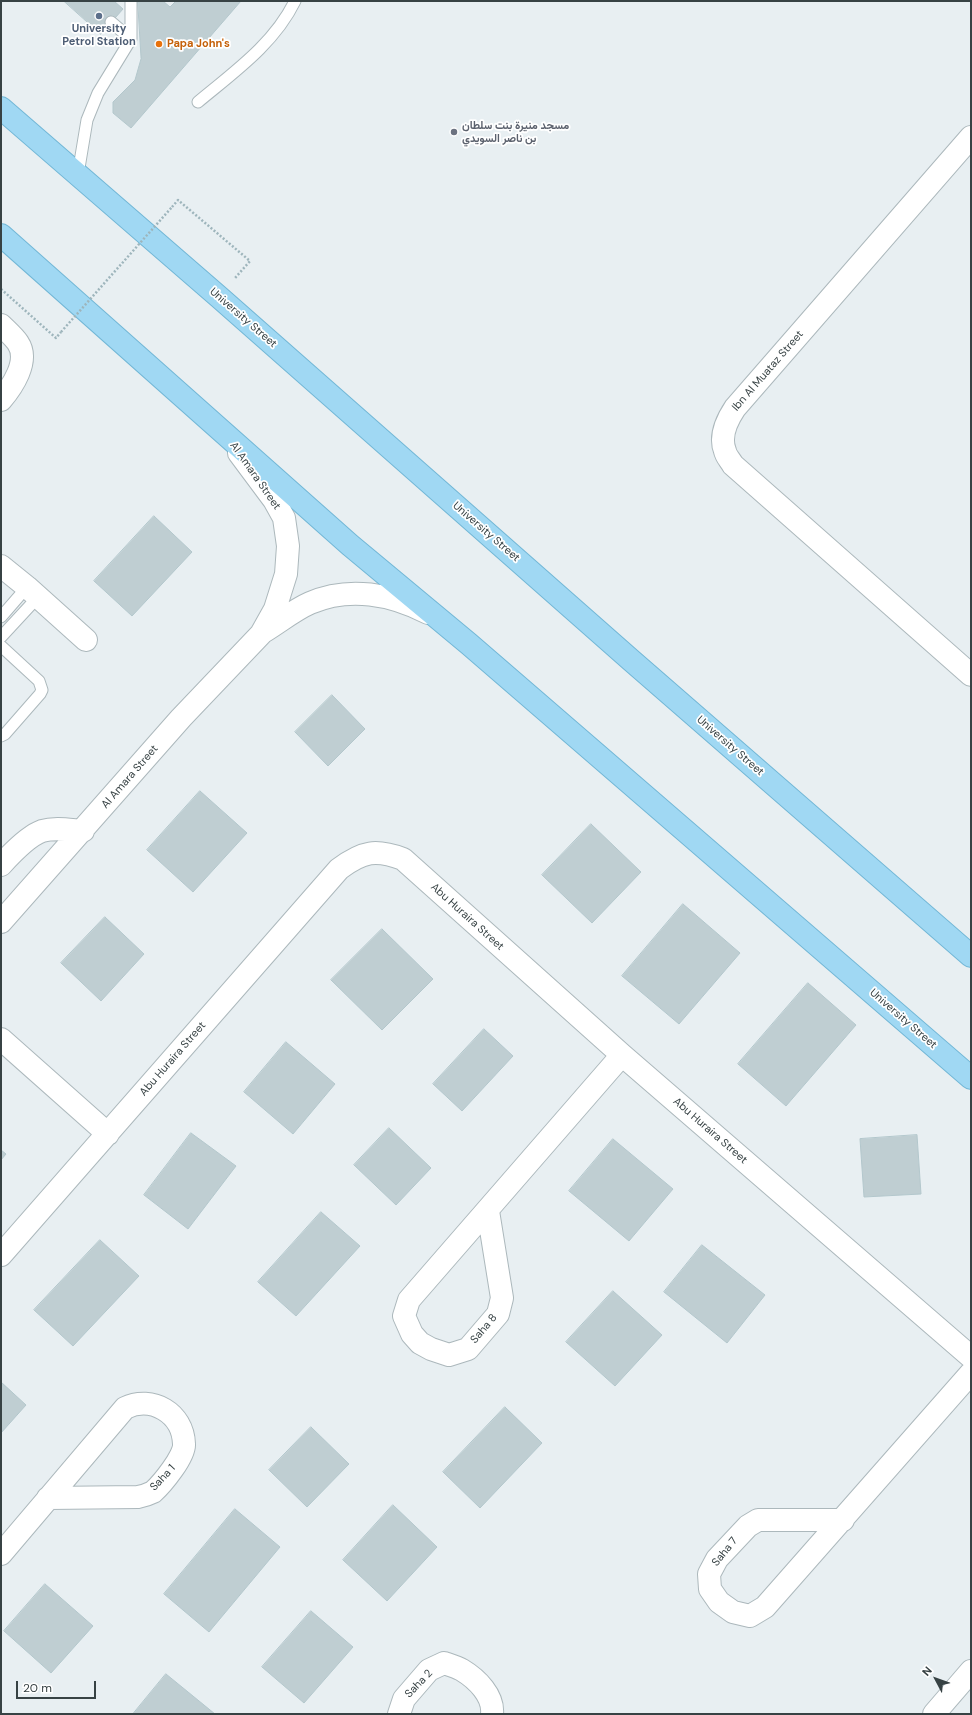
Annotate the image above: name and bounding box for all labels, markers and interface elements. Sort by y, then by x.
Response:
marker: University Petrol Station [94,11,104,21]
place label: University Petrol Station [62,22,136,48]
place label: Papa John's [167,37,230,51]
marker: Papa John's [154,39,164,49]
place label: مسجد منيرة بنت سلطان بن ناصر السويدي [462,119,569,145]
marker: مسجد منيرة بنت سلطان بن ناصر السويدي [449,127,459,137]
street label: University Street [207,285,279,351]
street label: Ibn Al Muataz Street [729,328,807,414]
street label: Al Amara Street [227,439,283,513]
street label: University Street [450,499,522,565]
street label: University Street [694,713,766,779]
street label: Al Amara Street [99,743,161,811]
street label: Abu Huraira Street [428,881,506,953]
street label: University Street [867,986,939,1052]
street label: Abu Huraira Street [137,1019,209,1099]
street label: Abu Huraira Street [670,1095,750,1167]
street label: Saha 8 [468,1312,500,1346]
street label: Saha 1 [148,1462,178,1494]
street label: Saha 7 [709,1535,741,1569]
north arrow [916,1659,956,1699]
text: N [919,1664,935,1679]
street label: Saha 2 [402,1667,436,1701]
scale bar [18,1673,98,1699]
text: 20 m [23,1680,52,1696]

